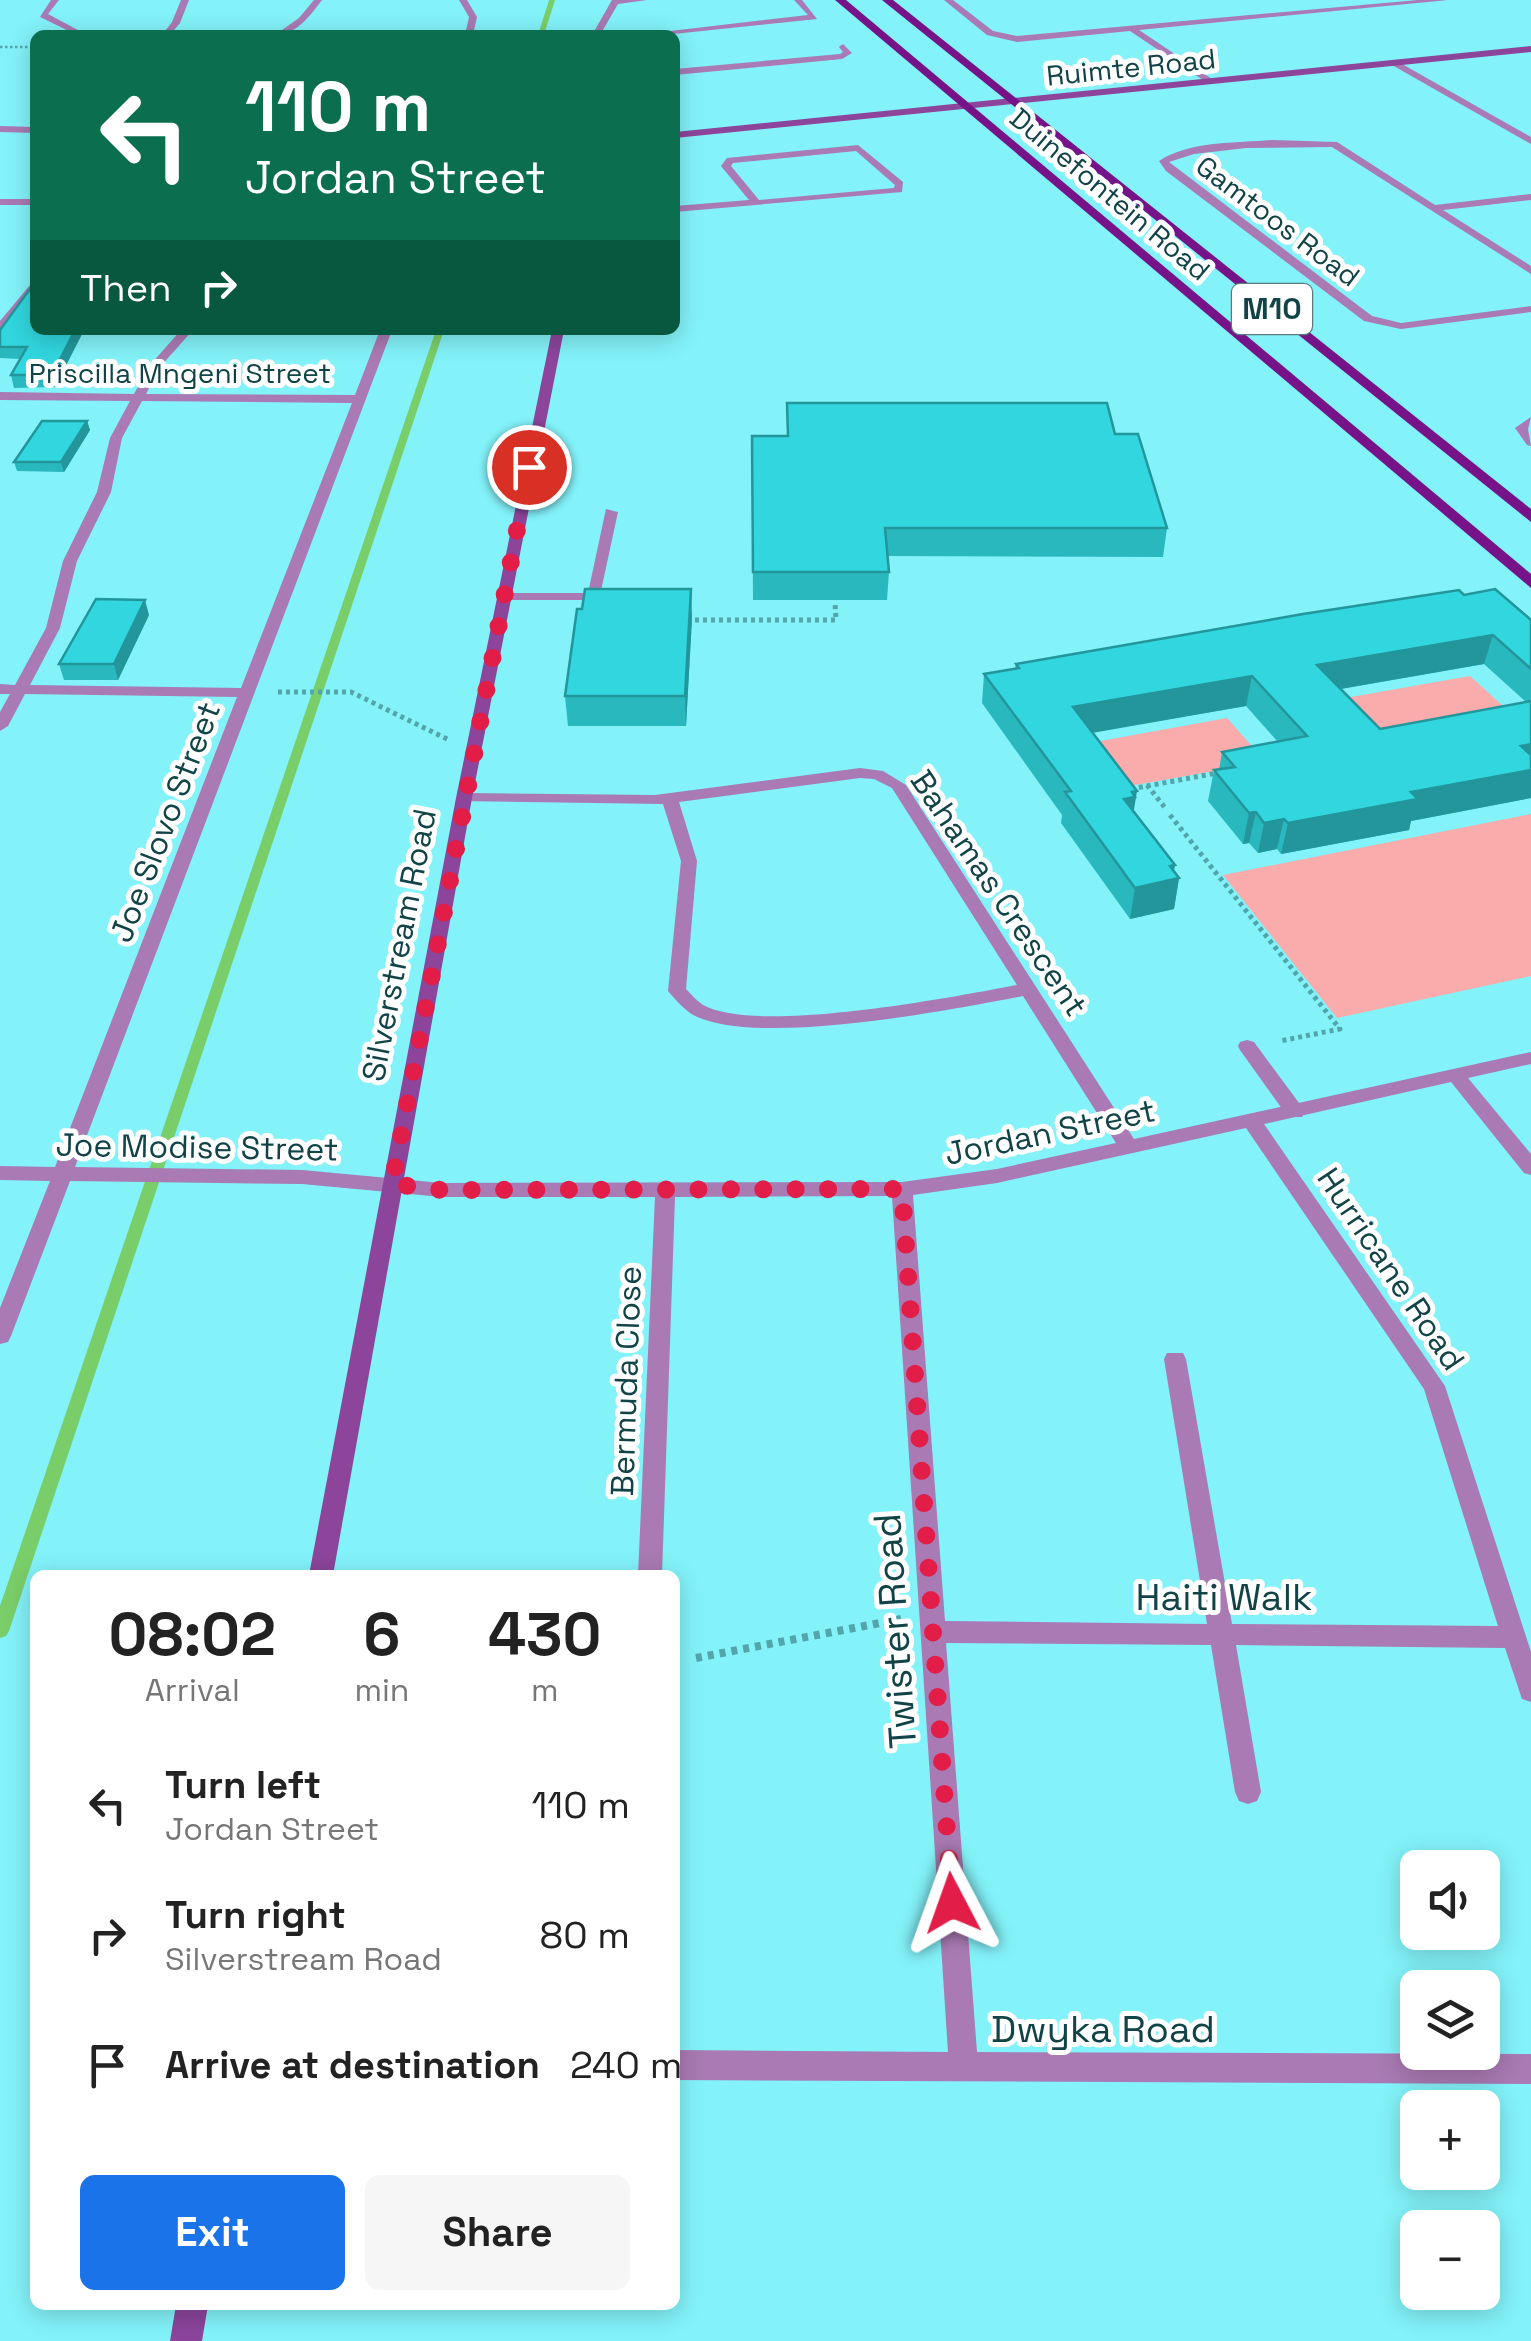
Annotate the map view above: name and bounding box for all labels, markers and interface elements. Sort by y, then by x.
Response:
street label: Ruimte Road [1044,40,1218,94]
text: 110 m [245,62,431,151]
icon: left [80,70,210,200]
street label: Duinefontein Road [1003,100,1217,288]
street label: Gamtoos Road [1189,148,1367,294]
text: Jordan Street [245,149,546,206]
icon: right [191,260,246,315]
text: Then [80,264,171,312]
road number: M10 [1232,284,1312,334]
street label: Priscilla Mngeni Street [29,355,331,391]
pin [487,425,572,510]
icon: arrive [502,440,557,495]
street label: Joe Slovo Street [101,696,229,948]
street label: Bahamas Crescent [902,762,1096,1024]
street label: Silverstream Road [353,805,445,1085]
street label: Jordan Street [941,1090,1159,1174]
street label: Joe Modise Street [55,1125,339,1169]
street label: Hurricane Road [1309,1160,1473,1378]
street label: Bermuda Close [602,1265,650,1497]
street label: Twister Road [863,1512,927,1750]
street label: Haiti Walk [1136,1573,1312,1621]
text: 08:02 [109,1596,276,1673]
text: 6 [363,1596,400,1673]
text: 430 [488,1596,601,1673]
text: Arrival [145,1670,240,1710]
text: min [354,1670,409,1710]
text: m [531,1670,558,1710]
text: Turn left [165,1761,321,1809]
icon: left [80,1778,135,1833]
text: 110 m [531,1781,630,1829]
text: Jordan Street [165,1809,379,1849]
map controls [1400,1850,1500,2310]
button: sound [1400,1850,1500,1950]
position arrow [900,1851,1004,1955]
text: Turn right [165,1891,346,1939]
icon: right [80,1908,135,1963]
text: 80 m [540,1911,630,1959]
text: Silverstream Road [165,1939,442,1979]
button: layers [1400,1970,1500,2070]
street label: Dwyka Road [991,2005,1215,2053]
icon: arrive [80,2038,135,2093]
text: Arrive at destination [165,2041,540,2089]
text: 240 m [570,2041,682,2089]
button: + [1400,2090,1500,2190]
button: Exit [80,2175,345,2290]
button: Share [365,2175,630,2290]
button: − [1400,2210,1500,2310]

